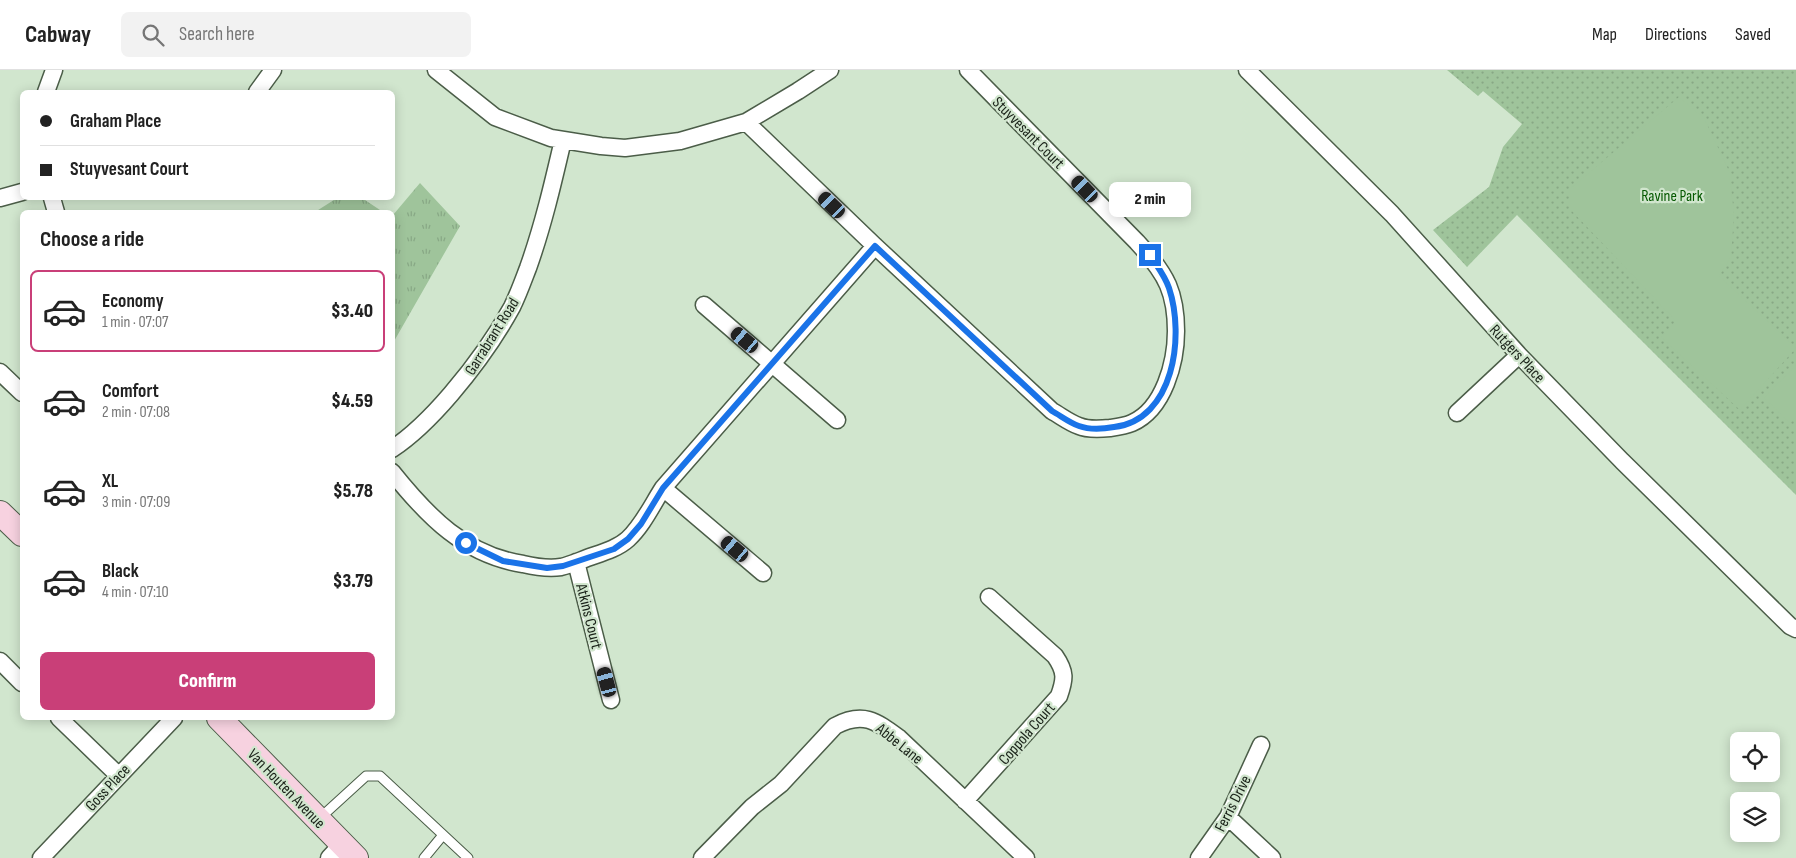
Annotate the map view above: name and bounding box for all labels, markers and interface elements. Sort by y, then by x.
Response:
search box [121,12,471,57]
text: Cabway [25,20,91,49]
icon: search [139,21,167,49]
text: Search here [179,23,255,46]
text: Map [1592,24,1617,45]
text: Directions [1645,24,1707,45]
text: Saved [1735,24,1771,45]
street label: Stuyvesant Court [988,93,1068,173]
text: Graham Place [70,110,161,133]
text: Stuyvesant Court [70,158,188,181]
car [1069,173,1100,205]
callout: 2 min [1109,182,1191,218]
park label: Ravine Park [1641,187,1703,206]
car [815,189,848,221]
text: 2 min [1134,190,1166,209]
text: Choose a ride [40,226,144,253]
route end [1139,244,1161,266]
icon: car [42,289,87,334]
text: Economy [102,290,164,313]
street label: Garrabrant Road [461,295,523,379]
text: $3.40 [331,300,373,323]
text: 1 min · 07:07 [102,313,168,332]
street label: Rutgers Place [1485,321,1549,387]
car [728,325,761,355]
icon: car [42,379,87,424]
text: Comfort [102,380,159,403]
text: $4.59 [331,390,373,413]
text: 2 min · 07:08 [102,403,170,422]
icon: car [42,469,87,514]
text: XL [102,470,118,493]
text: $5.78 [333,480,373,503]
text: 3 min · 07:09 [102,493,170,512]
route start [455,532,477,554]
car [718,534,751,564]
icon: car [42,559,87,604]
text: Black [102,560,139,583]
text: $3.79 [333,570,373,593]
street label: Atkins Court [571,581,606,651]
text: 4 min · 07:10 [102,583,169,602]
button: Confirm [40,652,375,710]
car [595,666,618,698]
street label: Coppola Court [995,699,1059,769]
street label: Abbe Lane [871,719,926,769]
map controls [1730,732,1780,842]
button: locate [1730,732,1780,782]
street label: Van Houten Avenue [243,745,329,833]
street label: Goss Place [82,761,135,815]
street label: Ferris Drive [1211,772,1256,835]
button: layers [1730,792,1780,842]

